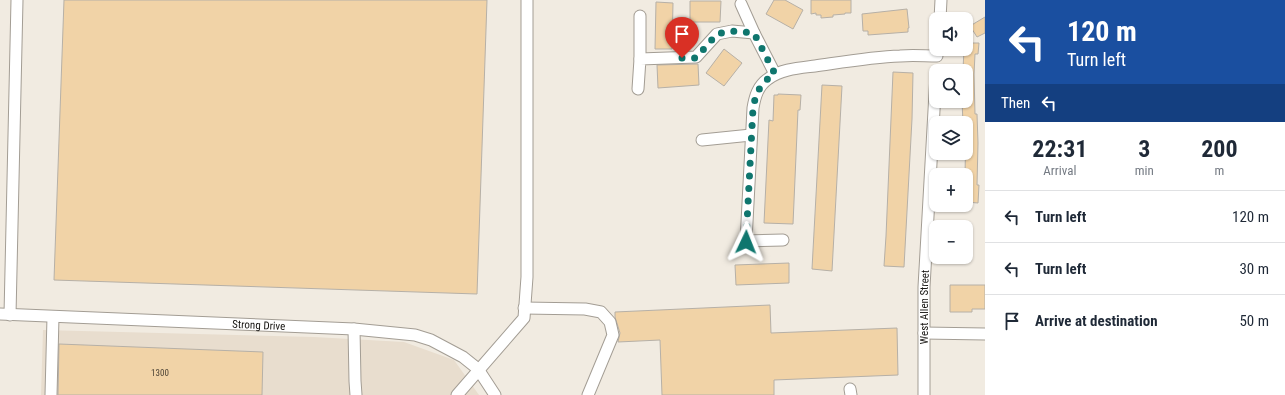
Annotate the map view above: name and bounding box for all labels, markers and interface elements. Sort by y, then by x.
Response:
map controls [929,12,973,264]
button: sound [929,12,973,56]
text: 120 m [1067,15,1137,48]
icon: left [1001,16,1053,68]
pin [665,17,699,58]
icon: arrive [671,23,693,45]
text: Turn left [1067,49,1126,70]
button: search [929,64,973,108]
icon: left [1038,92,1060,114]
text: Then [1001,94,1030,112]
button: layers [929,116,973,160]
text: 22:31 [1032,135,1087,163]
text: 3 [1138,135,1150,163]
text: 200 [1201,135,1238,163]
text: Arrival [1043,163,1076,178]
text: min [1135,163,1154,178]
text: m [1215,163,1224,178]
button: + [929,168,973,212]
icon: left [1001,206,1023,228]
text: Turn left [1035,208,1086,226]
text: 120 m [1232,208,1269,226]
button: − [929,220,973,264]
position arrow [725,221,767,263]
icon: left [1001,258,1023,280]
text: Turn left [1035,260,1086,278]
text: 30 m [1239,260,1269,278]
street label: West Allen Street [918,269,932,344]
icon: arrive [1001,310,1023,332]
text: Arrive at destination [1035,312,1158,330]
text: 50 m [1239,312,1269,330]
street label: Strong Drive [232,318,286,333]
house number: 1300 [151,368,169,378]

